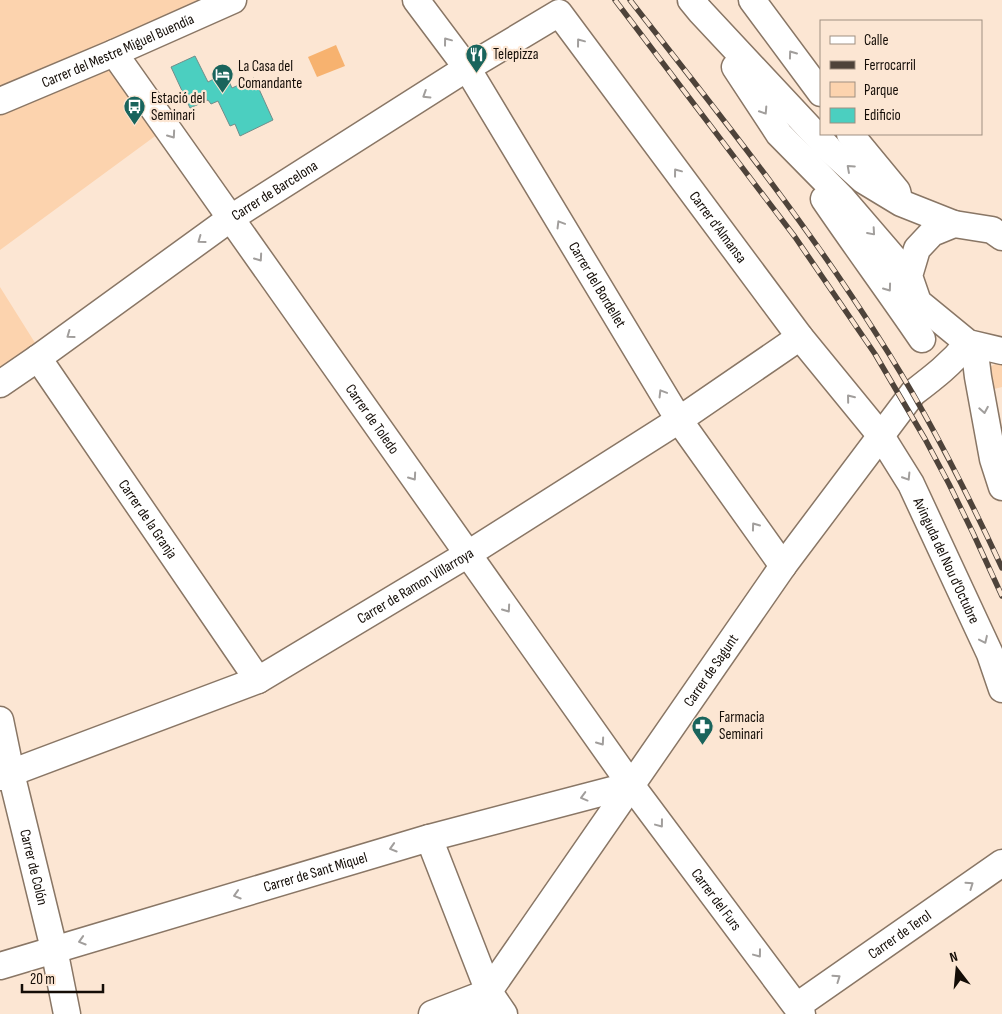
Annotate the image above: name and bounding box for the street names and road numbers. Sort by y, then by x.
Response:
street label: Carrer del Mestre Miguel Buendía [39,10,197,92]
street label: Carrer de Barcelona [228,156,322,225]
street label: Carrer d'Almansa [685,188,751,267]
street label: Carrer del Bordellet [564,239,630,332]
street label: Carrer de Toledo [341,381,403,458]
street label: Carrer de la Granja [114,476,181,563]
street label: Avinguda del Nou d'Octubre [908,494,984,627]
street label: Carrer de Ramon Villarroya [354,544,478,628]
street label: Carrer de Sagunt [679,630,743,711]
street label: Carrer de Colón [15,827,52,907]
street label: Carrer de Sant Miquel [261,848,370,897]
street label: Carrer del Furs [687,865,745,935]
street label: Carrer de Terol [864,906,935,964]

